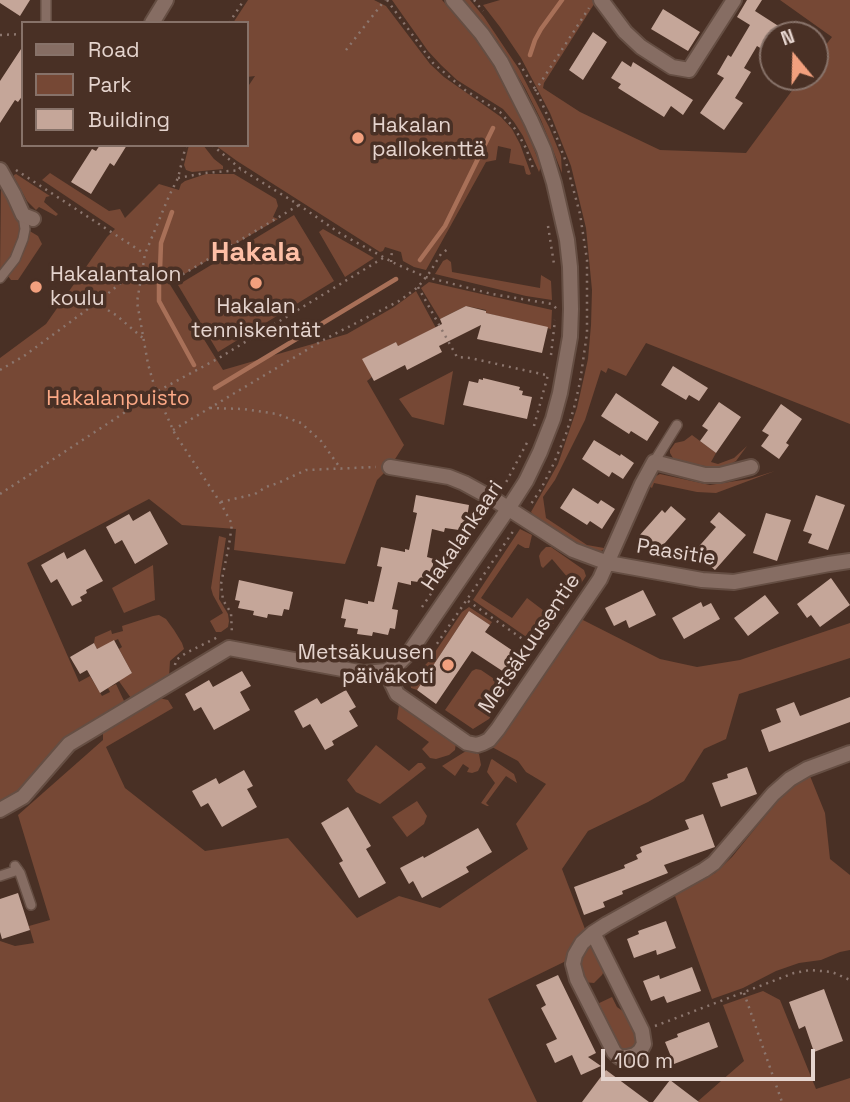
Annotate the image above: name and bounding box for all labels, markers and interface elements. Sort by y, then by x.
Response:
legend [21,21,248,147]
north arrow [759,21,829,91]
text: N [778,24,798,51]
text: Road [88,36,140,63]
text: Park [88,71,132,98]
text: Building [88,106,170,133]
place label: Hakalan pallokenttä [372,113,485,163]
marker: Hakalan pallokenttä [350,130,366,146]
district label: Hakala [211,236,301,270]
place label: Hakalantalon koulu [50,262,181,312]
marker: Hakalan tenniskentät [248,275,264,291]
marker: Hakalantalon koulu [28,279,44,295]
place label: Hakalan tenniskentät [191,294,321,344]
park label: Hakalanpuisto [46,386,190,412]
street label: Hakalankaari [417,476,509,596]
street label: Paasitie [635,534,717,572]
street label: Metsäkuusentie [474,569,586,719]
place label: Metsäkuusen päiväkoti [298,640,434,690]
marker: Metsäkuusen päiväkoti [440,657,456,673]
scale bar [605,1036,818,1080]
text: 100 m [614,1047,673,1074]

